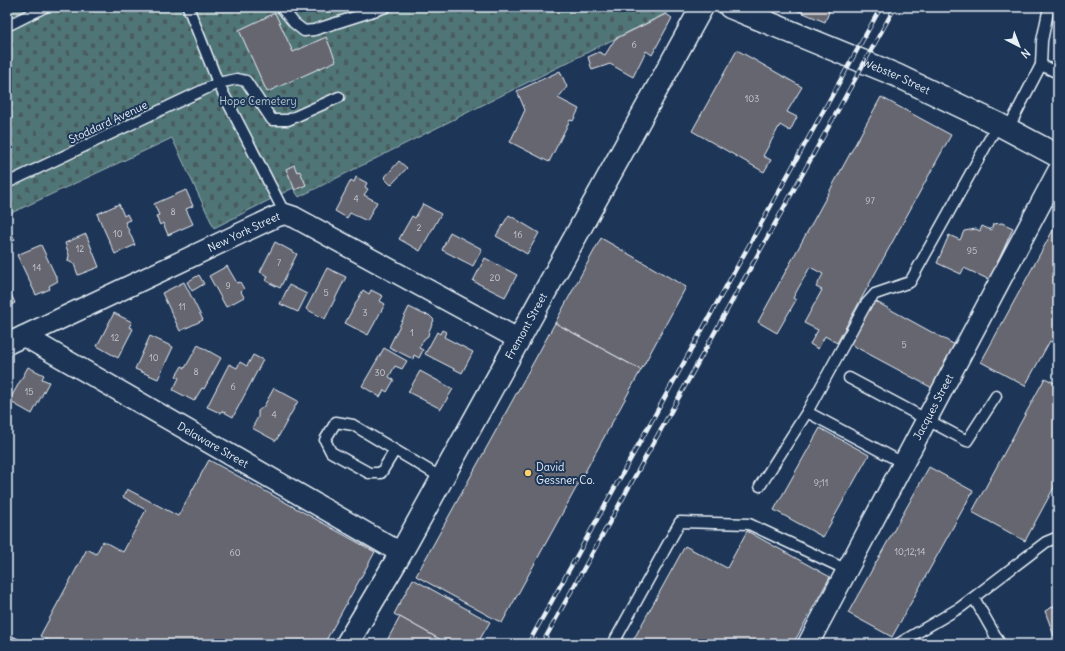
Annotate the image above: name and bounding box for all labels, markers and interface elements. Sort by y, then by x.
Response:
north arrow [999,26,1039,66]
house number: 6 [631,39,637,50]
text: N [1018,46,1033,61]
street label: Webster Street [860,55,933,97]
house number: 103 [745,93,759,104]
park label: Hope Cemetery [219,94,297,108]
street label: Stoddard Avenue [66,98,150,146]
house number: 4 [353,193,359,204]
house number: 97 [865,195,875,206]
house number: 8 [170,206,176,217]
street label: New York Street [205,209,282,255]
house number: 2 [417,222,422,233]
house number: 10 [113,228,123,239]
house number: 16 [514,229,522,240]
house number: 12 [76,243,84,254]
house number: 95 [967,245,977,256]
house number: 7 [277,257,282,268]
house number: 14 [33,262,41,273]
house number: 20 [490,272,501,283]
house number: 9 [225,280,231,291]
house number: 5 [323,287,329,298]
street label: Fremont Street [502,290,550,362]
house number: 11 [178,301,186,312]
house number: 3 [362,307,368,318]
house number: 1 [410,327,414,338]
house number: 12 [111,332,119,343]
house number: 5 [901,339,907,350]
house number: 10 [149,352,159,363]
house number: 8 [193,366,199,377]
house number: 30 [374,367,386,378]
street label: Jacques Street [910,371,957,443]
house number: 6 [230,381,236,392]
house number: 15 [25,386,33,397]
house number: 4 [271,409,277,420]
street label: Delaware Street [175,419,251,471]
place label: David Gessner Co. [536,460,595,487]
marker: David Gessner Co. [523,468,533,478]
house number: 9;11 [814,477,828,488]
house number: 10;12;14 [894,546,926,557]
house number: 60 [229,547,241,558]

